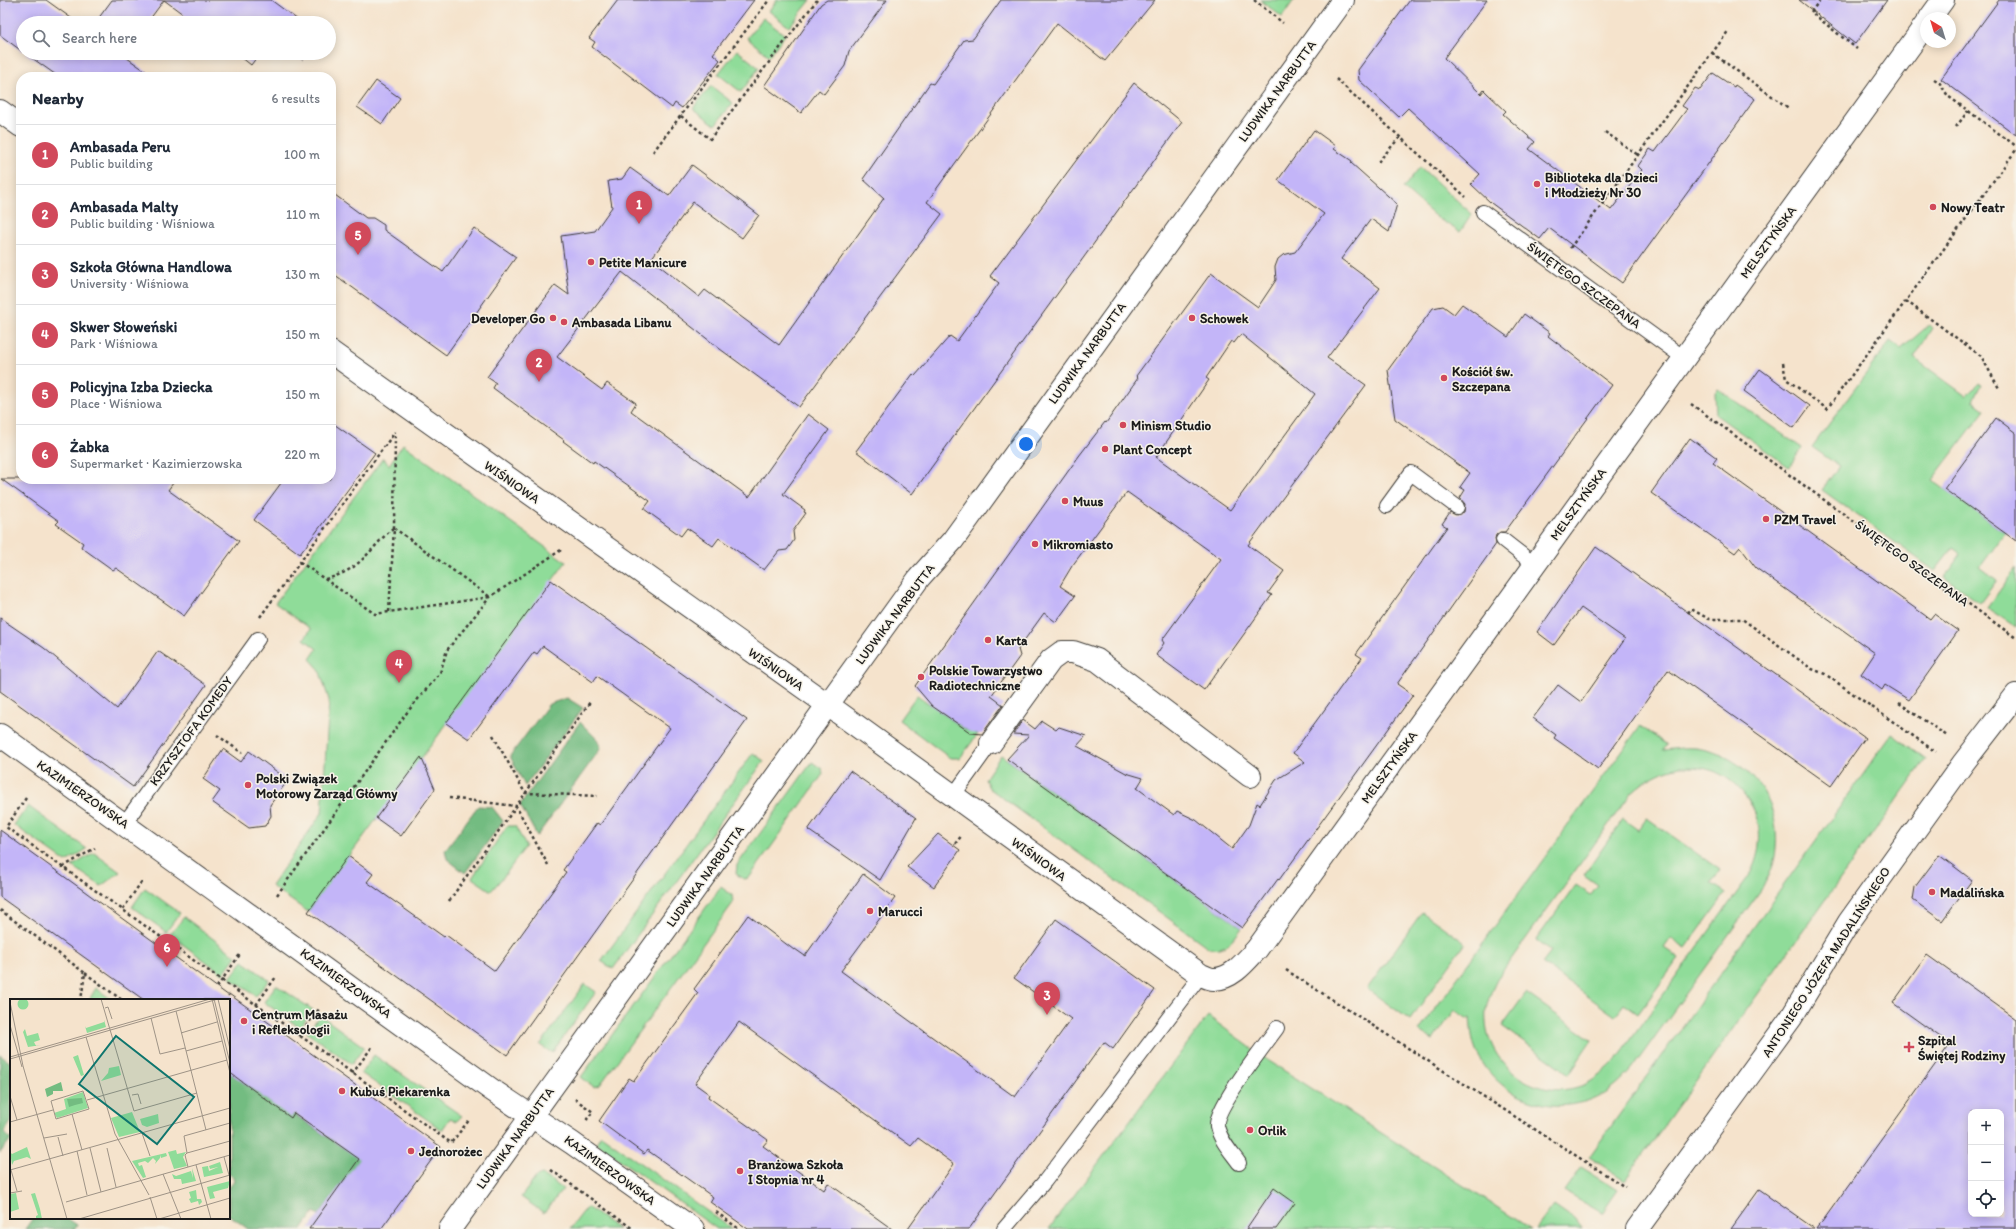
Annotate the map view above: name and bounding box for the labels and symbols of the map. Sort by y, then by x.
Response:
north arrow [1920,12,1956,48]
street label: LUDWIKA NARBUTTA [1235,37,1319,145]
place label: Biblioteka dla Dzieci i Młodzieży Nr 30 [1545,170,1658,201]
marker: Biblioteka dla Dzieci i Młodzieży Nr 30 [1532,179,1542,189]
pin: 1 [626,191,652,224]
place label: Nowy Teatr [1941,200,2005,216]
street label: MELSZTYŃSKA [1737,202,1800,281]
marker: Nowy Teatr [1928,202,1938,212]
pin: 5 [345,222,371,255]
street label: ŚWIĘTEGO SZCZEPANA [1524,239,1644,332]
place label: Petite Manicure [599,255,687,270]
marker: Petite Manicure [586,257,596,267]
street label: LUDWIKA NARBUTTA [1045,299,1129,407]
place label: Developer Go [471,311,545,327]
place label: Schowek [1200,311,1249,326]
marker: Developer Go [548,313,558,323]
marker: Schowek [1187,313,1197,323]
place label: Ambasada Libanu [571,315,672,330]
marker: Ambasada Libanu [559,317,569,327]
pin: 2 [526,349,552,382]
place label: Kościół św. Szczepana [1452,364,1513,395]
marker: Kościół św. Szczepana [1439,373,1449,383]
place label: Minism Studio [1131,418,1212,433]
marker: Minism Studio [1118,420,1128,430]
your location [1016,434,1036,454]
place label: Plant Concept [1113,442,1192,458]
marker: Plant Concept [1100,444,1110,454]
street label: WIŚNIOWA [481,457,543,507]
street label: MELSZTYŃSKA [1547,464,1610,543]
place label: Muus [1073,494,1104,509]
marker: Muus [1060,496,1070,506]
place label: PZM Travel [1774,512,1836,527]
marker: PZM Travel [1761,514,1771,524]
street label: ŚWIĘTEGO SZCZEPANA [1852,517,1972,610]
place label: Mikromiasto [1043,537,1113,552]
marker: Mikromiasto [1030,539,1040,549]
street label: LUDWIKA NARBUTTA [852,560,938,667]
place label: Karta [996,633,1028,648]
marker: Karta [983,635,993,645]
street label: WIŚNIOWA [745,644,807,694]
pin: 4 [386,650,412,683]
place label: Polskie Towarzystwo Radiotechniczne [929,663,1043,693]
marker: Polskie Towarzystwo Radiotechniczne [916,672,926,682]
street label: KRZYSZTOFA KOMEDY [146,673,236,788]
street label: MELSZTYŃSKA [1358,727,1421,806]
street label: KAZIMIERZOWSKA [34,757,133,832]
place label: Polski Związek Motorowy Zarząd Główny [256,771,398,802]
marker: Polski Związek Motorowy Zarząd Główny [243,780,253,790]
street label: LUDWIKA NARBUTTA [663,822,747,930]
street label: WIŚNIOWA [1009,834,1070,884]
street label: ANTONIEGO JÓZEFA MADALIŃSKIEGO [1759,864,1893,1060]
place label: Madalińska [1940,885,2004,900]
marker: Madalińska [1927,887,1937,897]
place label: Marucci [878,904,923,919]
marker: Marucci [865,906,875,916]
pin: 6 [154,934,180,967]
street label: KAZIMIERZOWSKA [297,945,395,1022]
pin: 3 [1034,982,1060,1015]
inset map [10,999,230,1219]
place label: Centrum Masażu i Refleksologii [252,1007,348,1038]
marker: Centrum Masażu i Refleksologii [239,1016,249,1026]
place label: Szpital Świętej Rodziny [1918,1033,2006,1064]
marker: Szpital Świętej Rodziny [1903,1041,1915,1053]
place label: Kubuś Piekarenka [350,1084,450,1099]
street label: LUDWIKA NARBUTTA [473,1084,557,1192]
marker: Kubuś Piekarenka [337,1086,347,1096]
place label: Orlik [1258,1123,1287,1138]
marker: Orlik [1245,1125,1255,1135]
street label: KAZIMIERZOWSKA [561,1132,659,1209]
place label: Jednorożec [418,1144,482,1159]
marker: Jednorożec [406,1146,416,1156]
place label: Branżowa Szkoła I Stopnia nr 4 [748,1157,844,1188]
marker: Branżowa Szkoła I Stopnia nr 4 [735,1166,745,1176]

